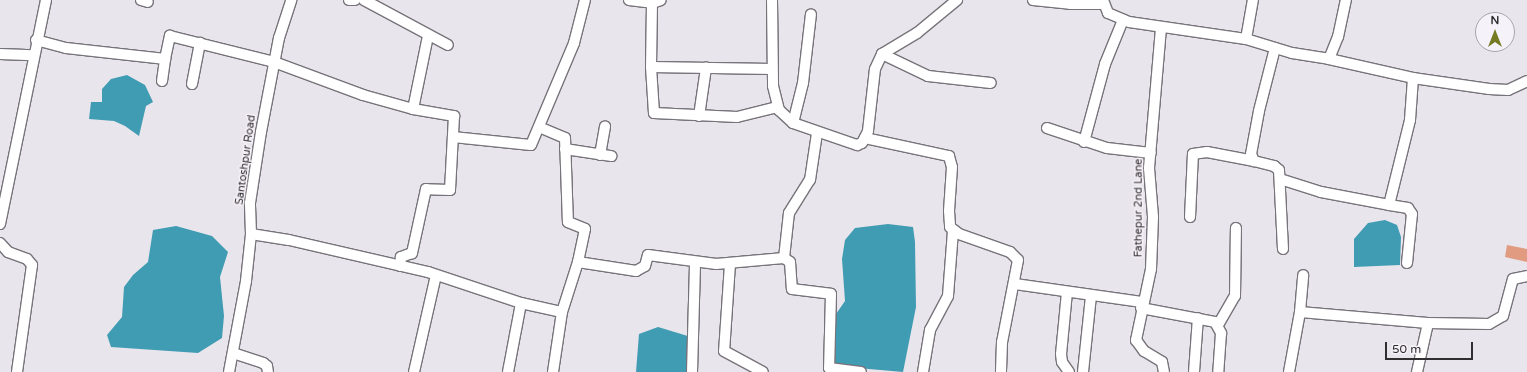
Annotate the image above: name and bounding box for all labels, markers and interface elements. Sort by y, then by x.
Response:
north arrow [1475,12,1515,52]
text: N [1491,14,1499,27]
street label: Santoshpur Road [233,114,259,206]
street label: Fathepur 2nd Lane [1132,159,1146,257]
scale bar [1387,334,1475,360]
text: 50 m [1392,342,1421,356]

